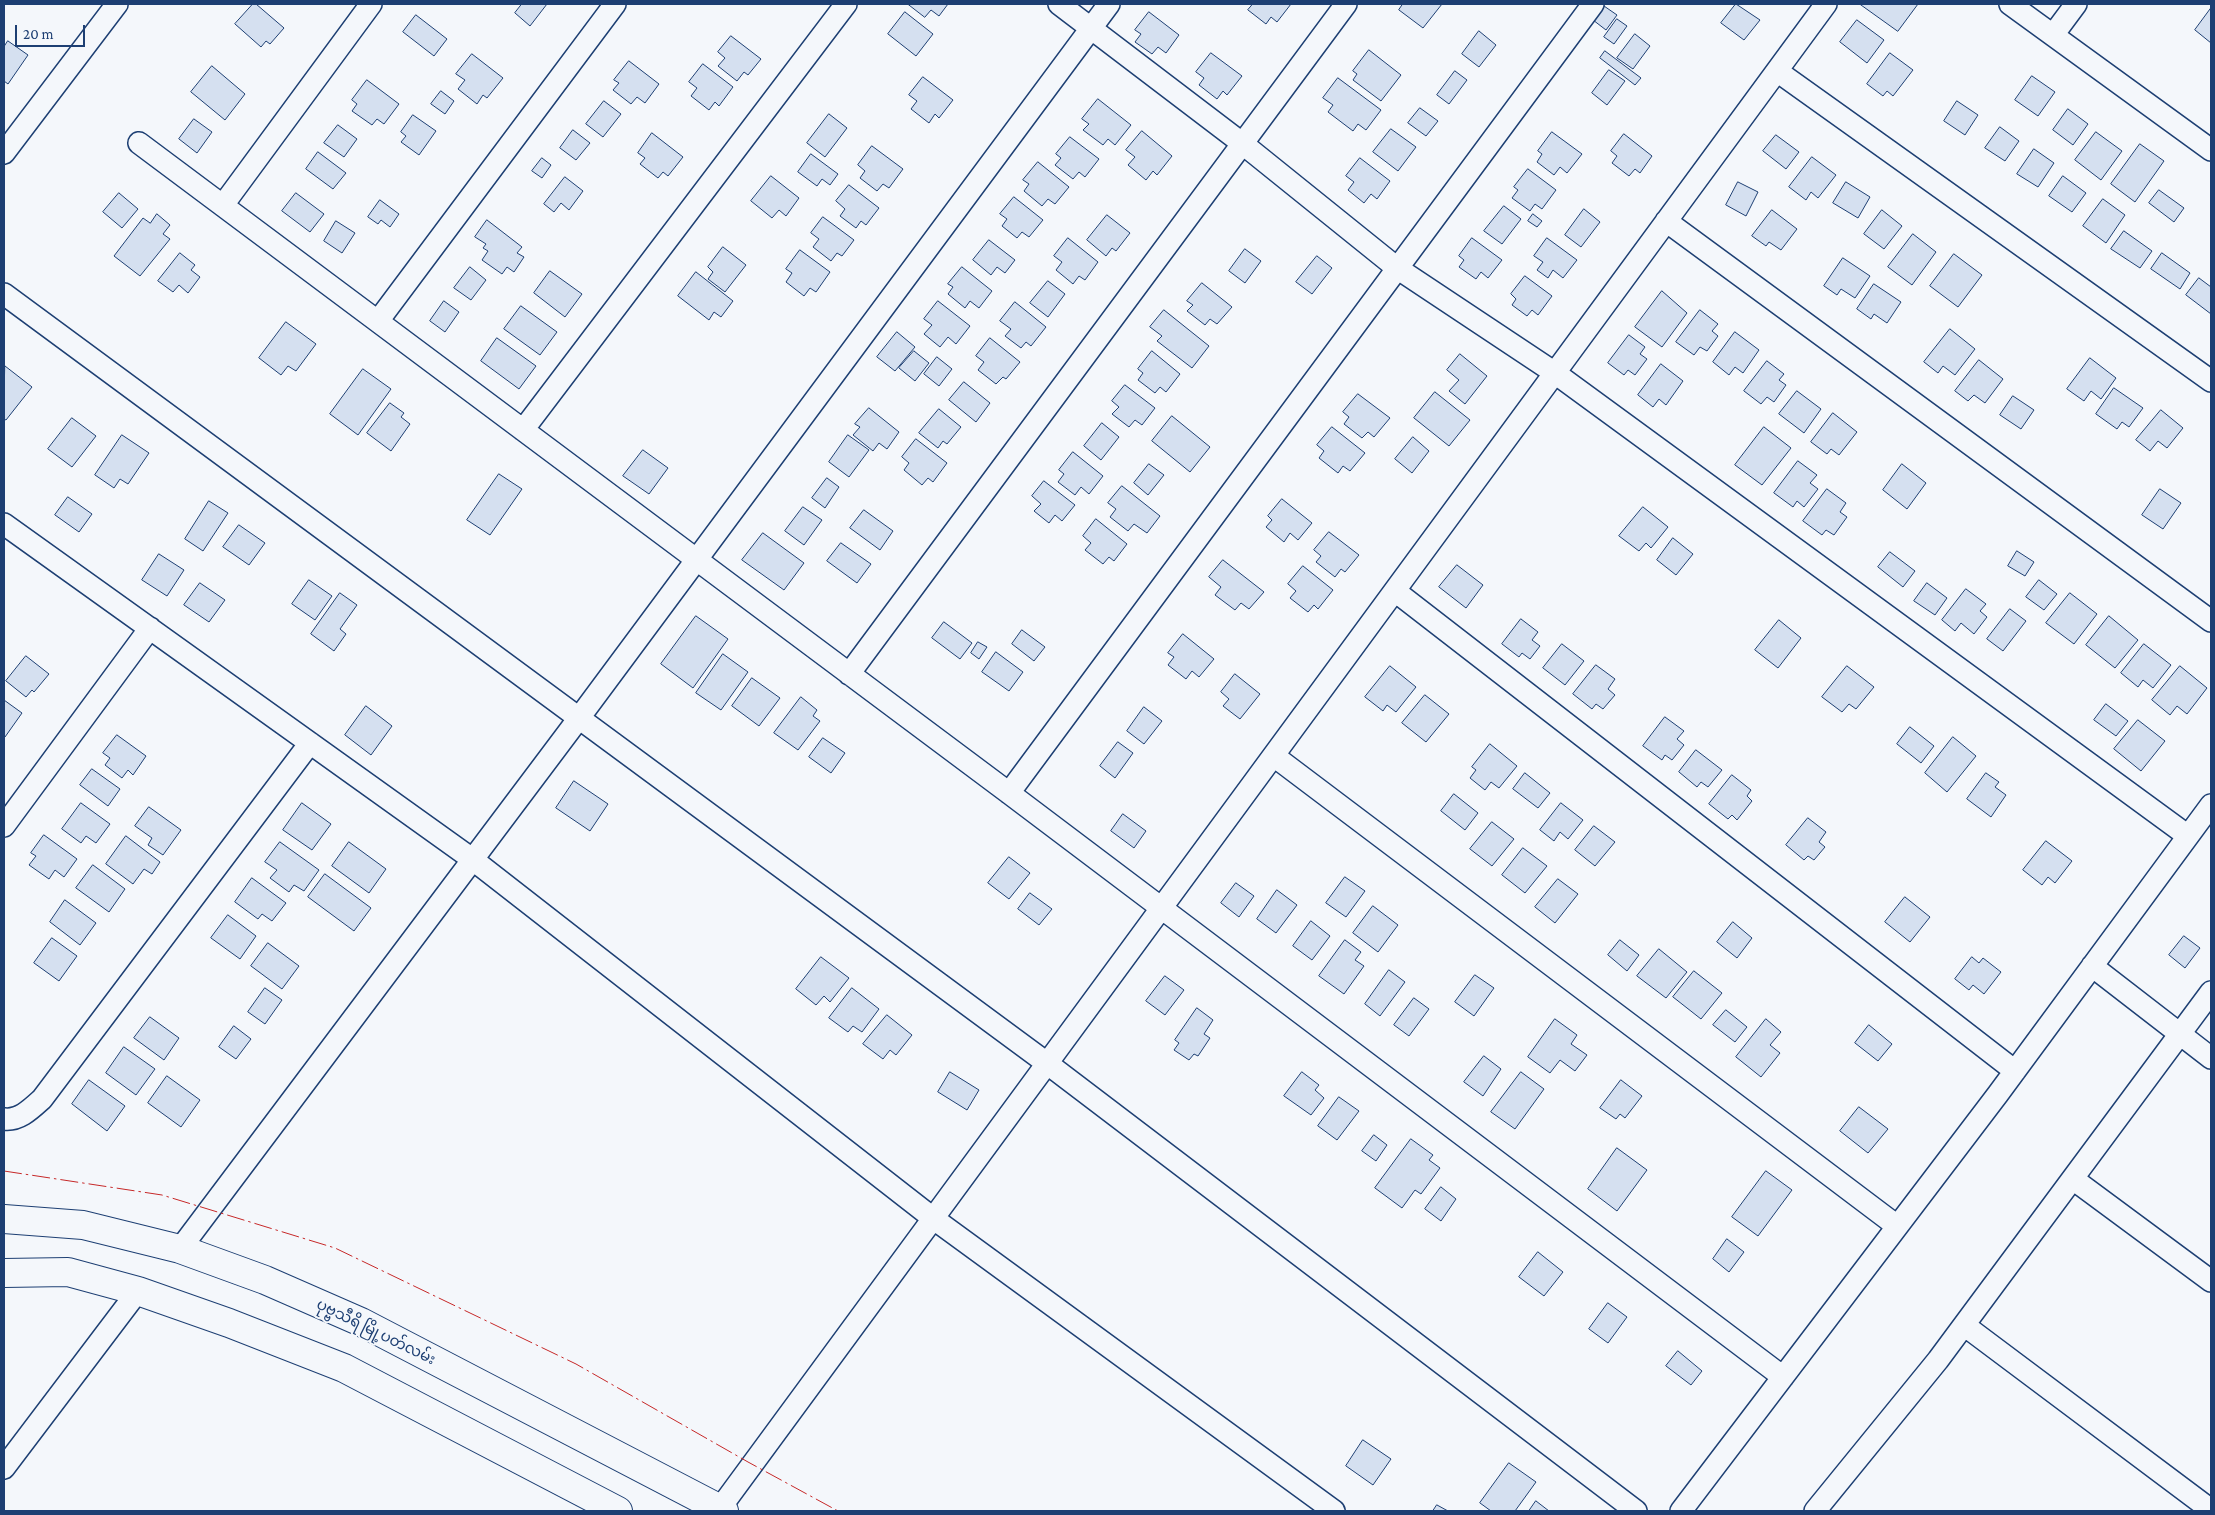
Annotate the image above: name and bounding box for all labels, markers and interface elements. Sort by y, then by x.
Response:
scale bar [18,15,88,47]
text: 20 m [23,26,54,42]
street label: ပုဗ္ဗသီရိ မြို့ပတ်လမ်း [314,1295,438,1369]

